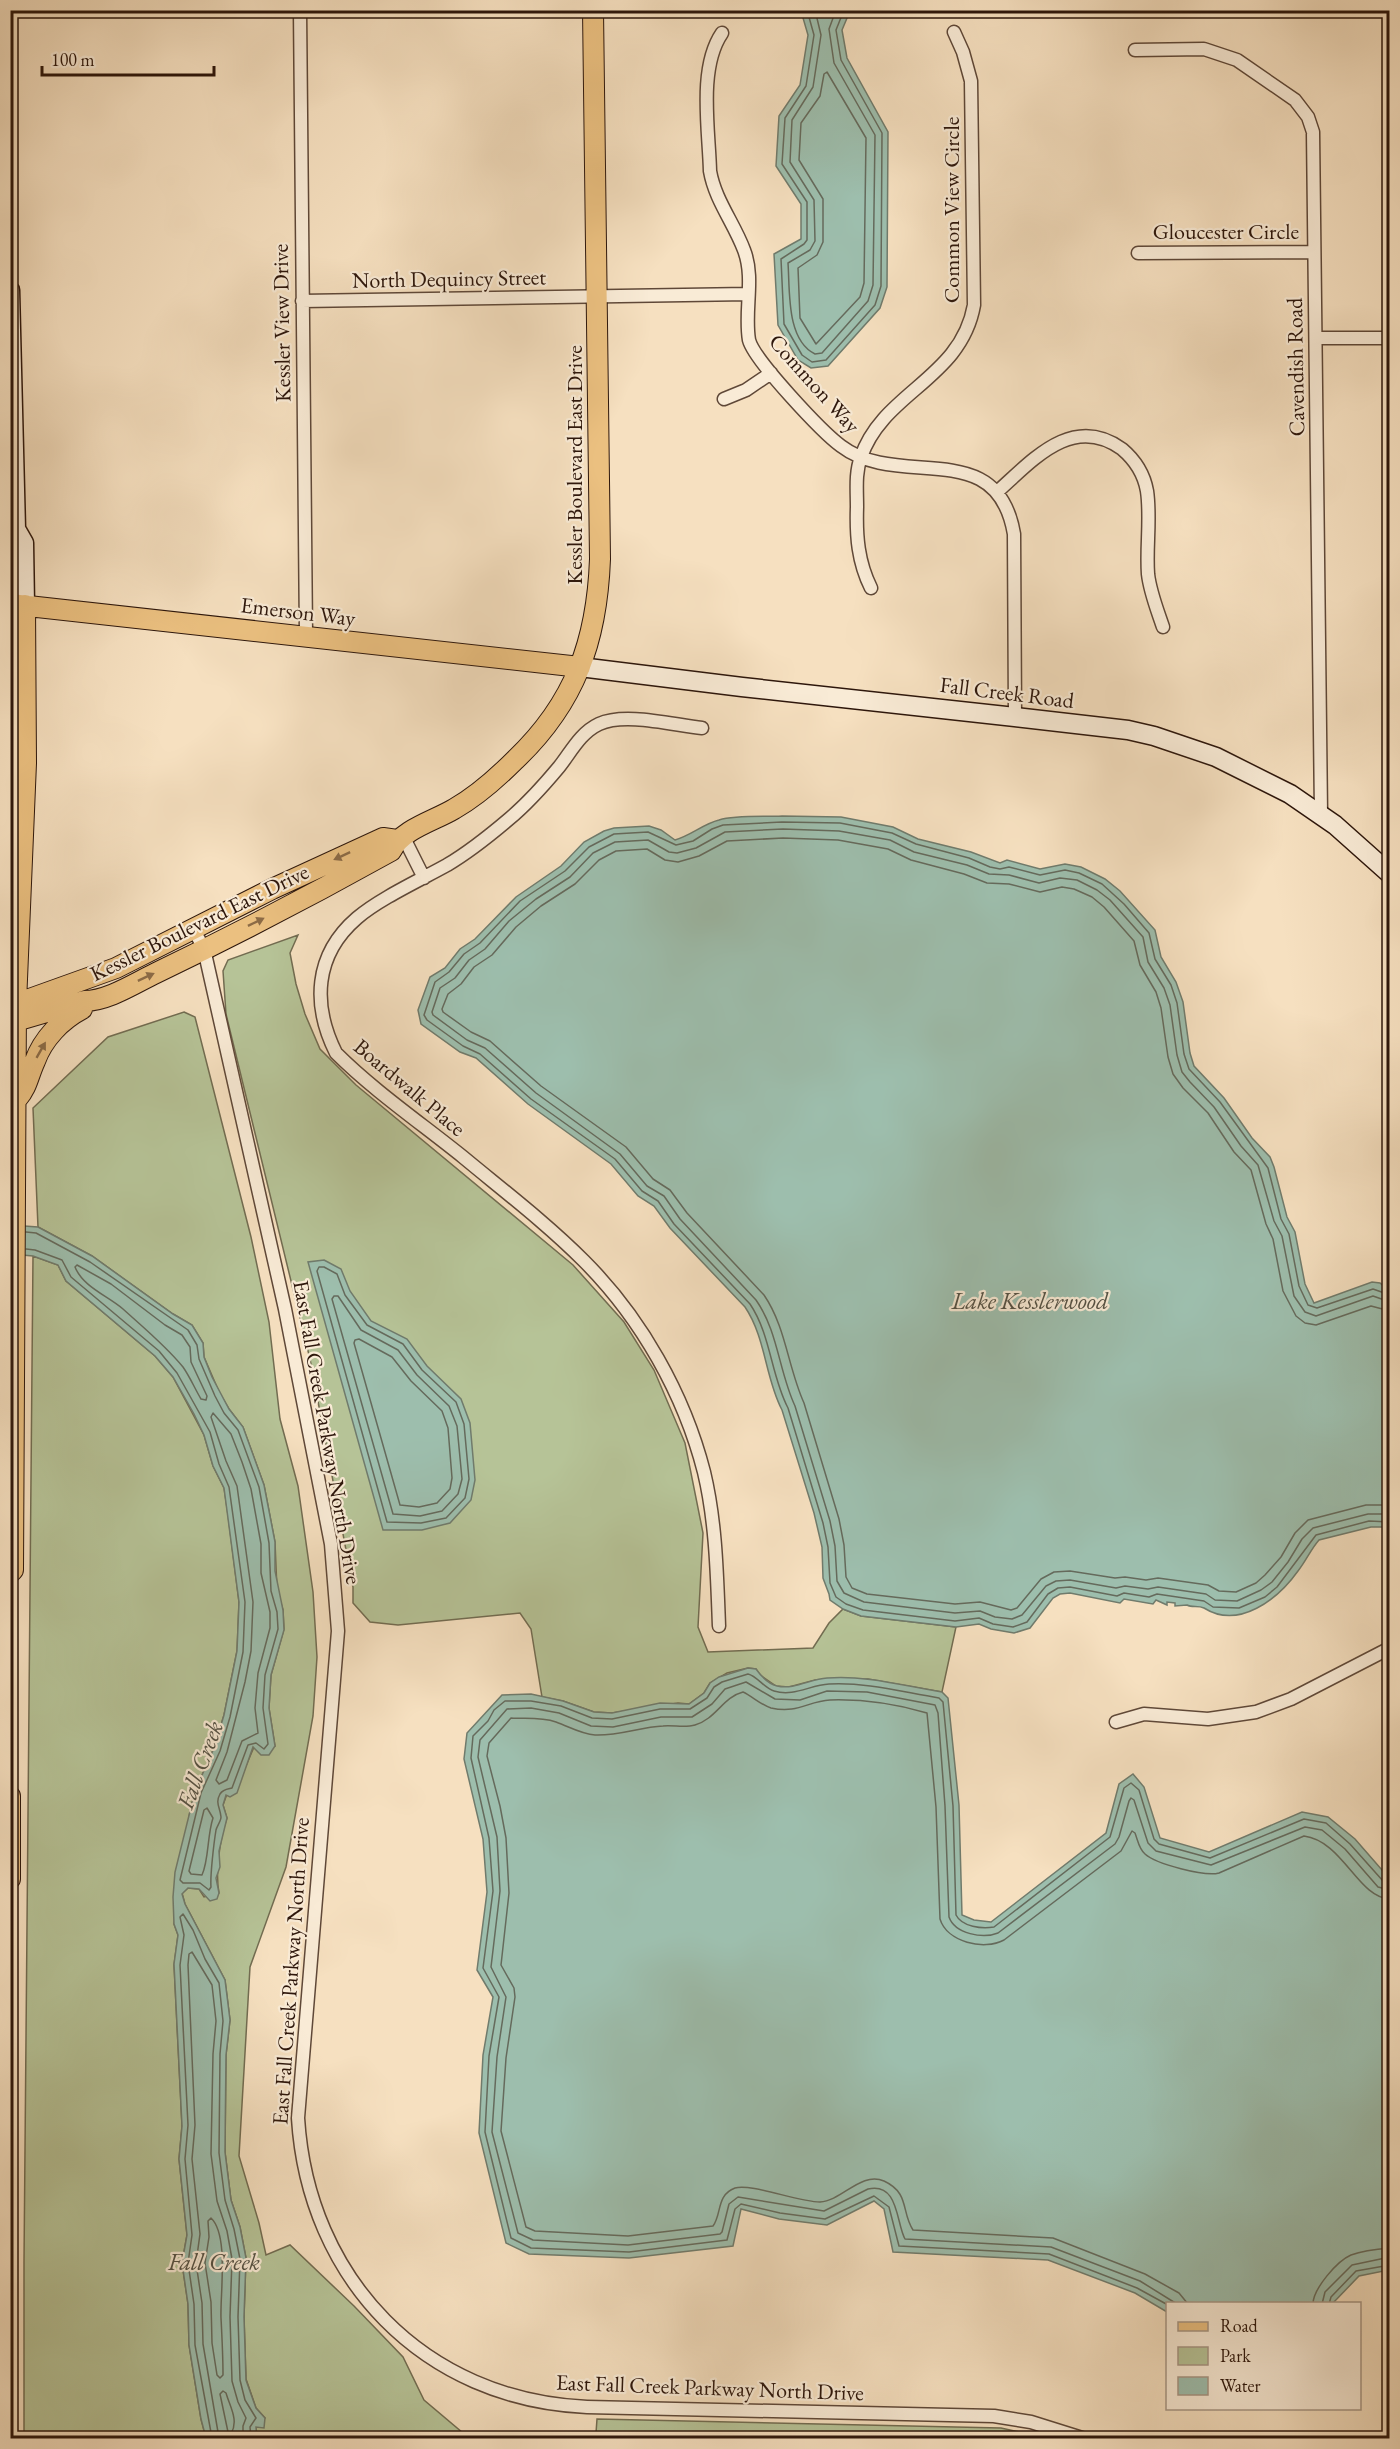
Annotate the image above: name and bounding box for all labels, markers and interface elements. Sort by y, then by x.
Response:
scale bar [42,39,214,77]
text: 100 m [51,48,95,71]
street label: Common View Circle [937,116,966,303]
street label: Gloucester Circle [1153,217,1300,246]
street label: Kessler View Drive [266,243,297,402]
street label: North Dequincy Street [352,262,546,295]
street label: Cavendish Road [1280,297,1311,437]
street label: Common Way [762,328,867,439]
street label: Kessler Boulevard East Drive [560,345,589,585]
street label: Emerson Way [239,590,357,633]
street label: Fall Creek Road [938,670,1077,715]
one-way arrow [334,852,351,861]
street label: Kessler Boulevard East Drive [85,857,314,988]
one-way arrow [247,918,264,927]
one-way arrow [138,973,155,982]
street label: Boardwalk Place [348,1032,472,1143]
one-way arrow [35,1042,46,1058]
street label: East Fall Creek Parkway North Drive [286,1278,369,1587]
water label: Lake Kesslerwood [951,1285,1109,1316]
water label: Fall Creek [169,1716,230,1814]
street label: East Fall Creek Parkway North Drive [265,1816,316,2126]
water label: Fall Creek [167,2246,260,2277]
legend [1166,2302,1361,2410]
text: Road [1220,2314,1259,2337]
text: Park [1220,2344,1251,2367]
street label: East Fall Creek Parkway North Drive [556,2368,865,2407]
text: Water [1220,2374,1261,2397]

